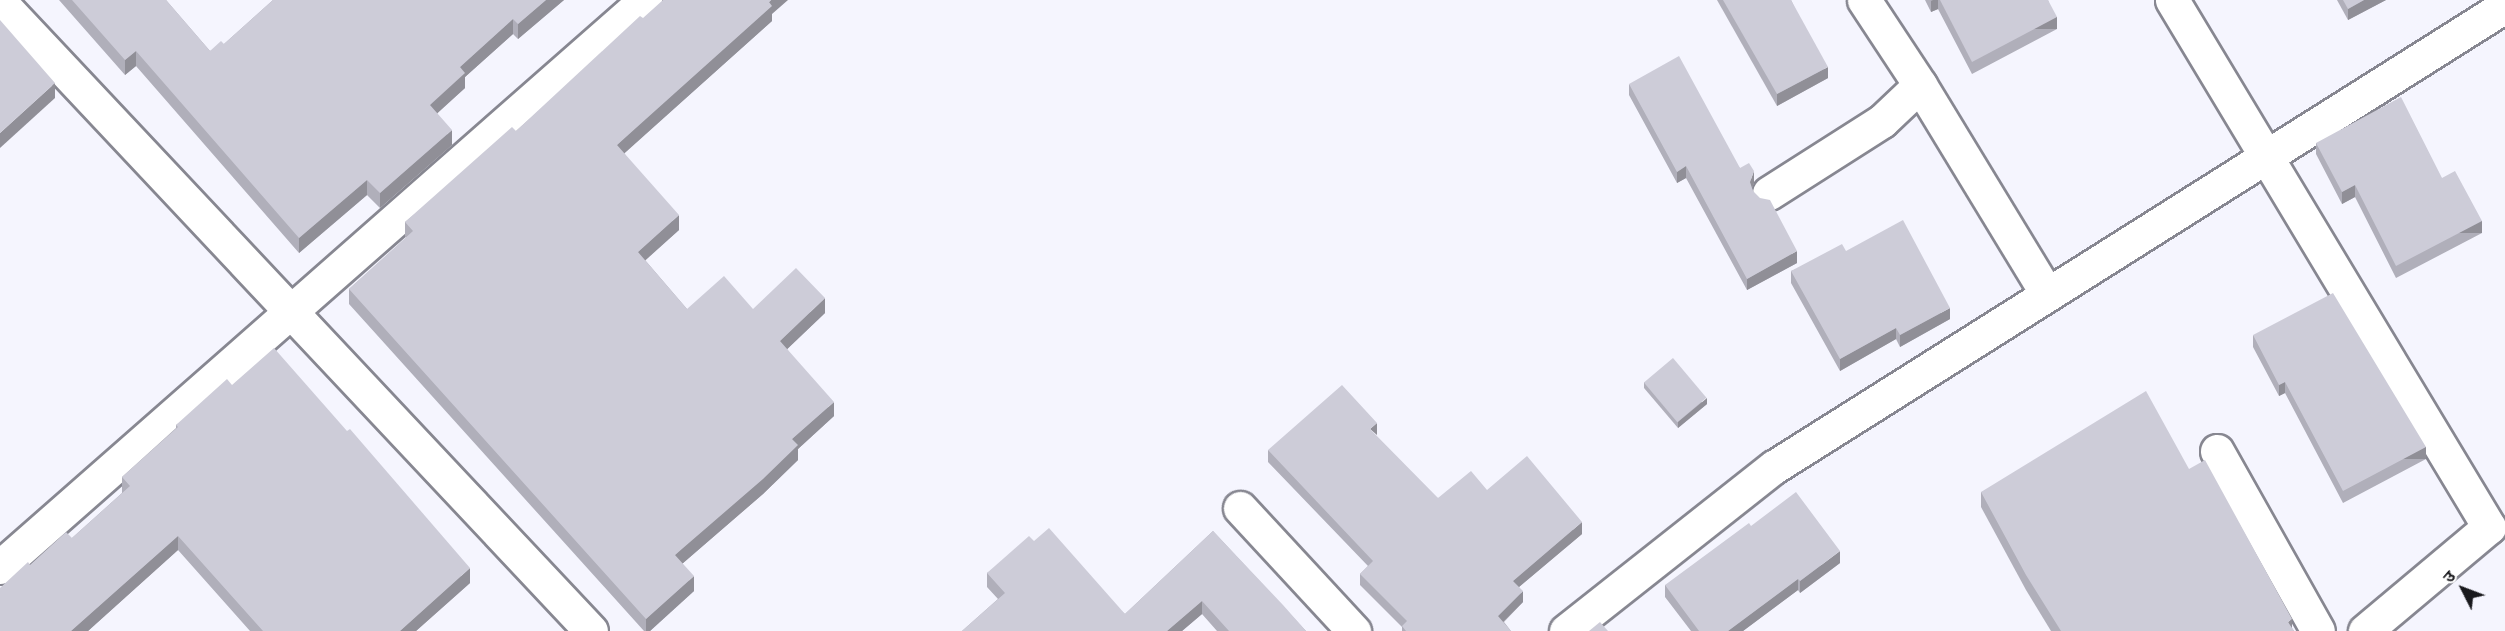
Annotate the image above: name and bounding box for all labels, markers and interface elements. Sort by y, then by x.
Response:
north arrow [2433,559,2493,619]
text: उ [2440,567,2459,586]

